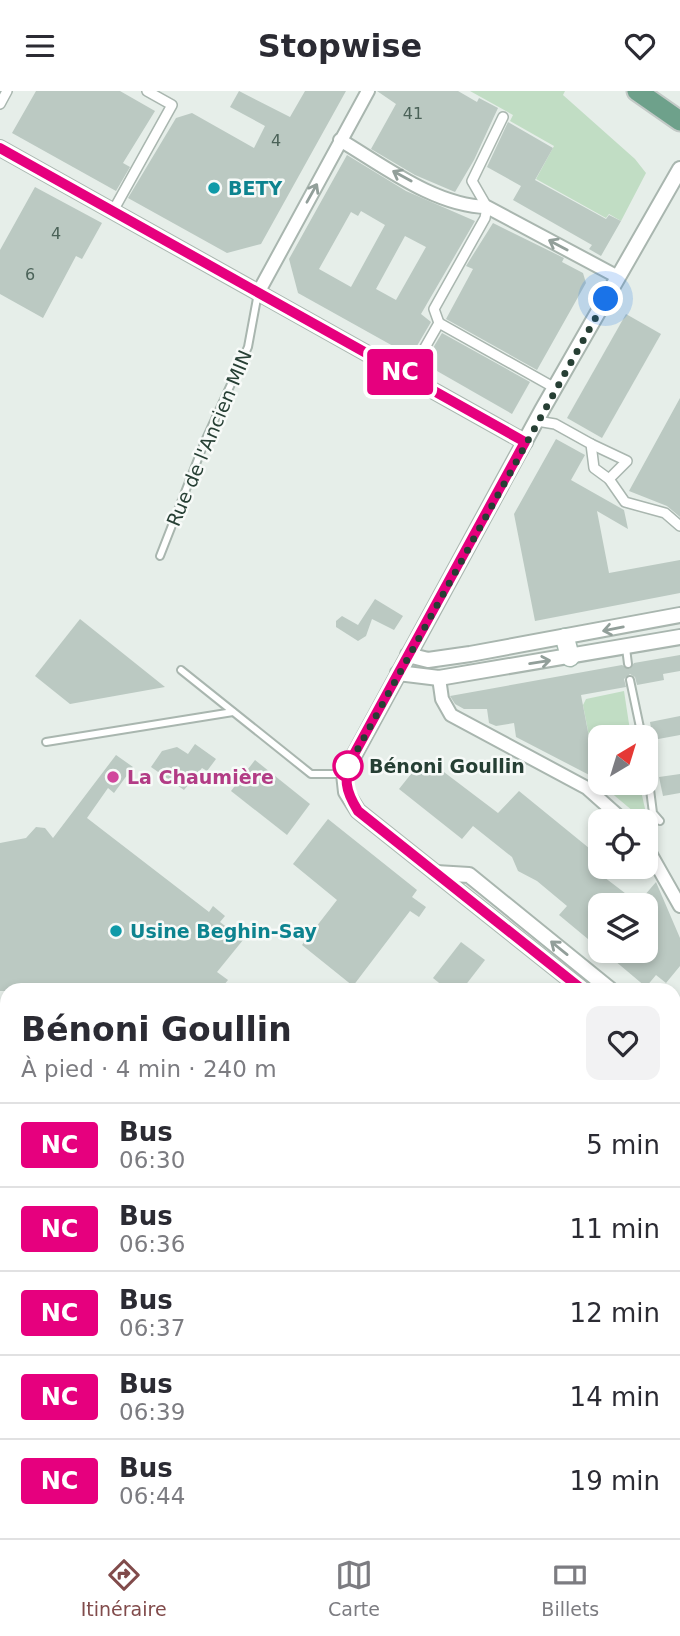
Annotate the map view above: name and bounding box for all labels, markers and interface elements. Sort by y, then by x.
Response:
icon: menu [21,27,59,65]
text: Stopwise [258,27,422,65]
icon: heart [621,27,659,65]
house number: 41 [403,104,423,123]
house number: 4 [271,131,281,150]
one-way arrow [392,169,413,182]
place label: BETY [228,177,282,199]
marker: BETY [206,180,222,196]
one-way arrow [306,183,319,204]
house number: 4 [51,224,61,243]
one-way arrow [548,238,569,251]
house number: 6 [25,265,35,284]
your location [588,281,623,316]
street label: Rue de l'Ancien MIN [162,347,256,529]
line badge: NC [368,349,432,395]
text: NC [381,358,419,386]
one-way arrow [602,623,625,636]
one-way arrow [528,655,551,668]
north arrow [588,725,658,795]
map controls [588,725,658,963]
marker: Bénoni Goullin [333,751,363,781]
place label: Bénoni Goullin [369,755,525,777]
place label: La Chaumière [127,766,274,788]
marker: La Chaumière [105,769,121,785]
button: locate [588,809,658,879]
button: layers [588,893,658,963]
place label: Usine Beghin-Say [130,920,318,942]
marker: Usine Beghin-Say [108,923,124,939]
one-way arrow [551,940,569,955]
button: heart [586,1006,660,1080]
text: Bénoni Goullin [21,1010,292,1049]
text: À pied · 4 min · 240 m [21,1056,277,1082]
text: Bus [119,1117,173,1147]
text: 5 min [586,1130,660,1160]
text: NC [41,1131,78,1159]
text: 06:30 [119,1147,185,1173]
text: Bus [119,1201,173,1231]
text: 11 min [570,1214,660,1244]
text: NC [41,1215,78,1243]
text: 06:36 [119,1231,185,1257]
text: Bus [119,1285,173,1315]
text: 12 min [570,1298,660,1328]
text: NC [41,1299,78,1327]
text: 06:37 [119,1315,185,1341]
text: Bus [119,1369,173,1399]
text: 14 min [570,1382,660,1412]
text: NC [41,1383,78,1411]
text: 06:39 [119,1399,185,1425]
text: Bus [119,1453,173,1483]
text: 19 min [570,1466,660,1496]
text: NC [41,1467,78,1495]
text: 06:44 [119,1483,185,1509]
tab: Itinéraire [81,1556,167,1620]
tab: Carte [328,1556,380,1620]
tab: Billets [541,1556,599,1620]

